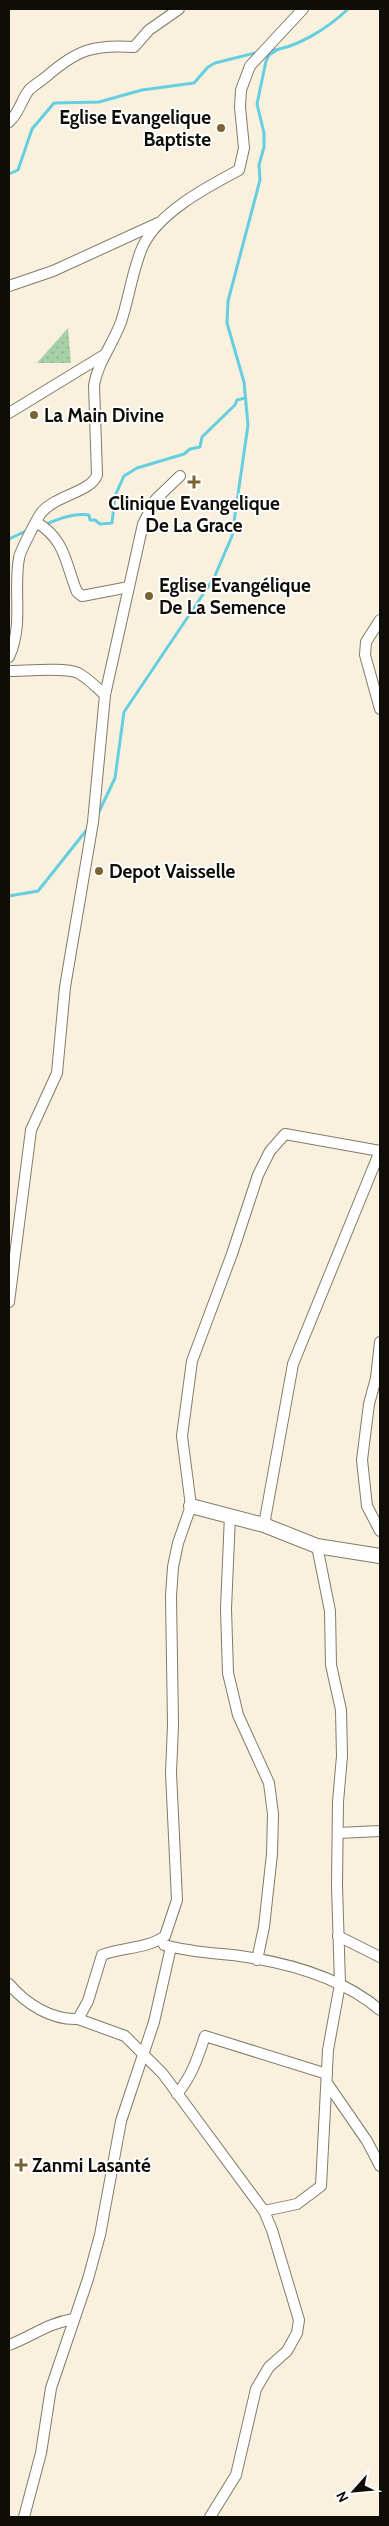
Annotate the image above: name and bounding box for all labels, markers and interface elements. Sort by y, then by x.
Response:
place label: Eglise Evangelique Baptiste [59,106,211,151]
marker: Eglise Evangelique Baptiste [215,122,227,134]
place label: La Main Divine [44,404,164,427]
marker: La Main Divine [28,409,40,421]
marker: Clinique Evangelique De La Grace [187,475,201,489]
place label: Clinique Evangelique De La Grace [108,492,280,537]
place label: Eglise Evangélique De La Semence [159,574,311,619]
marker: Eglise Evangélique De La Semence [143,590,155,602]
place label: Depot Vaisselle [109,860,236,883]
marker: Depot Vaisselle [93,865,105,877]
place label: Zanmi Lasanté [32,2154,151,2177]
marker: Zanmi Lasanté [14,2158,28,2172]
north arrow [329,2466,379,2516]
text: N [332,2488,353,2505]

